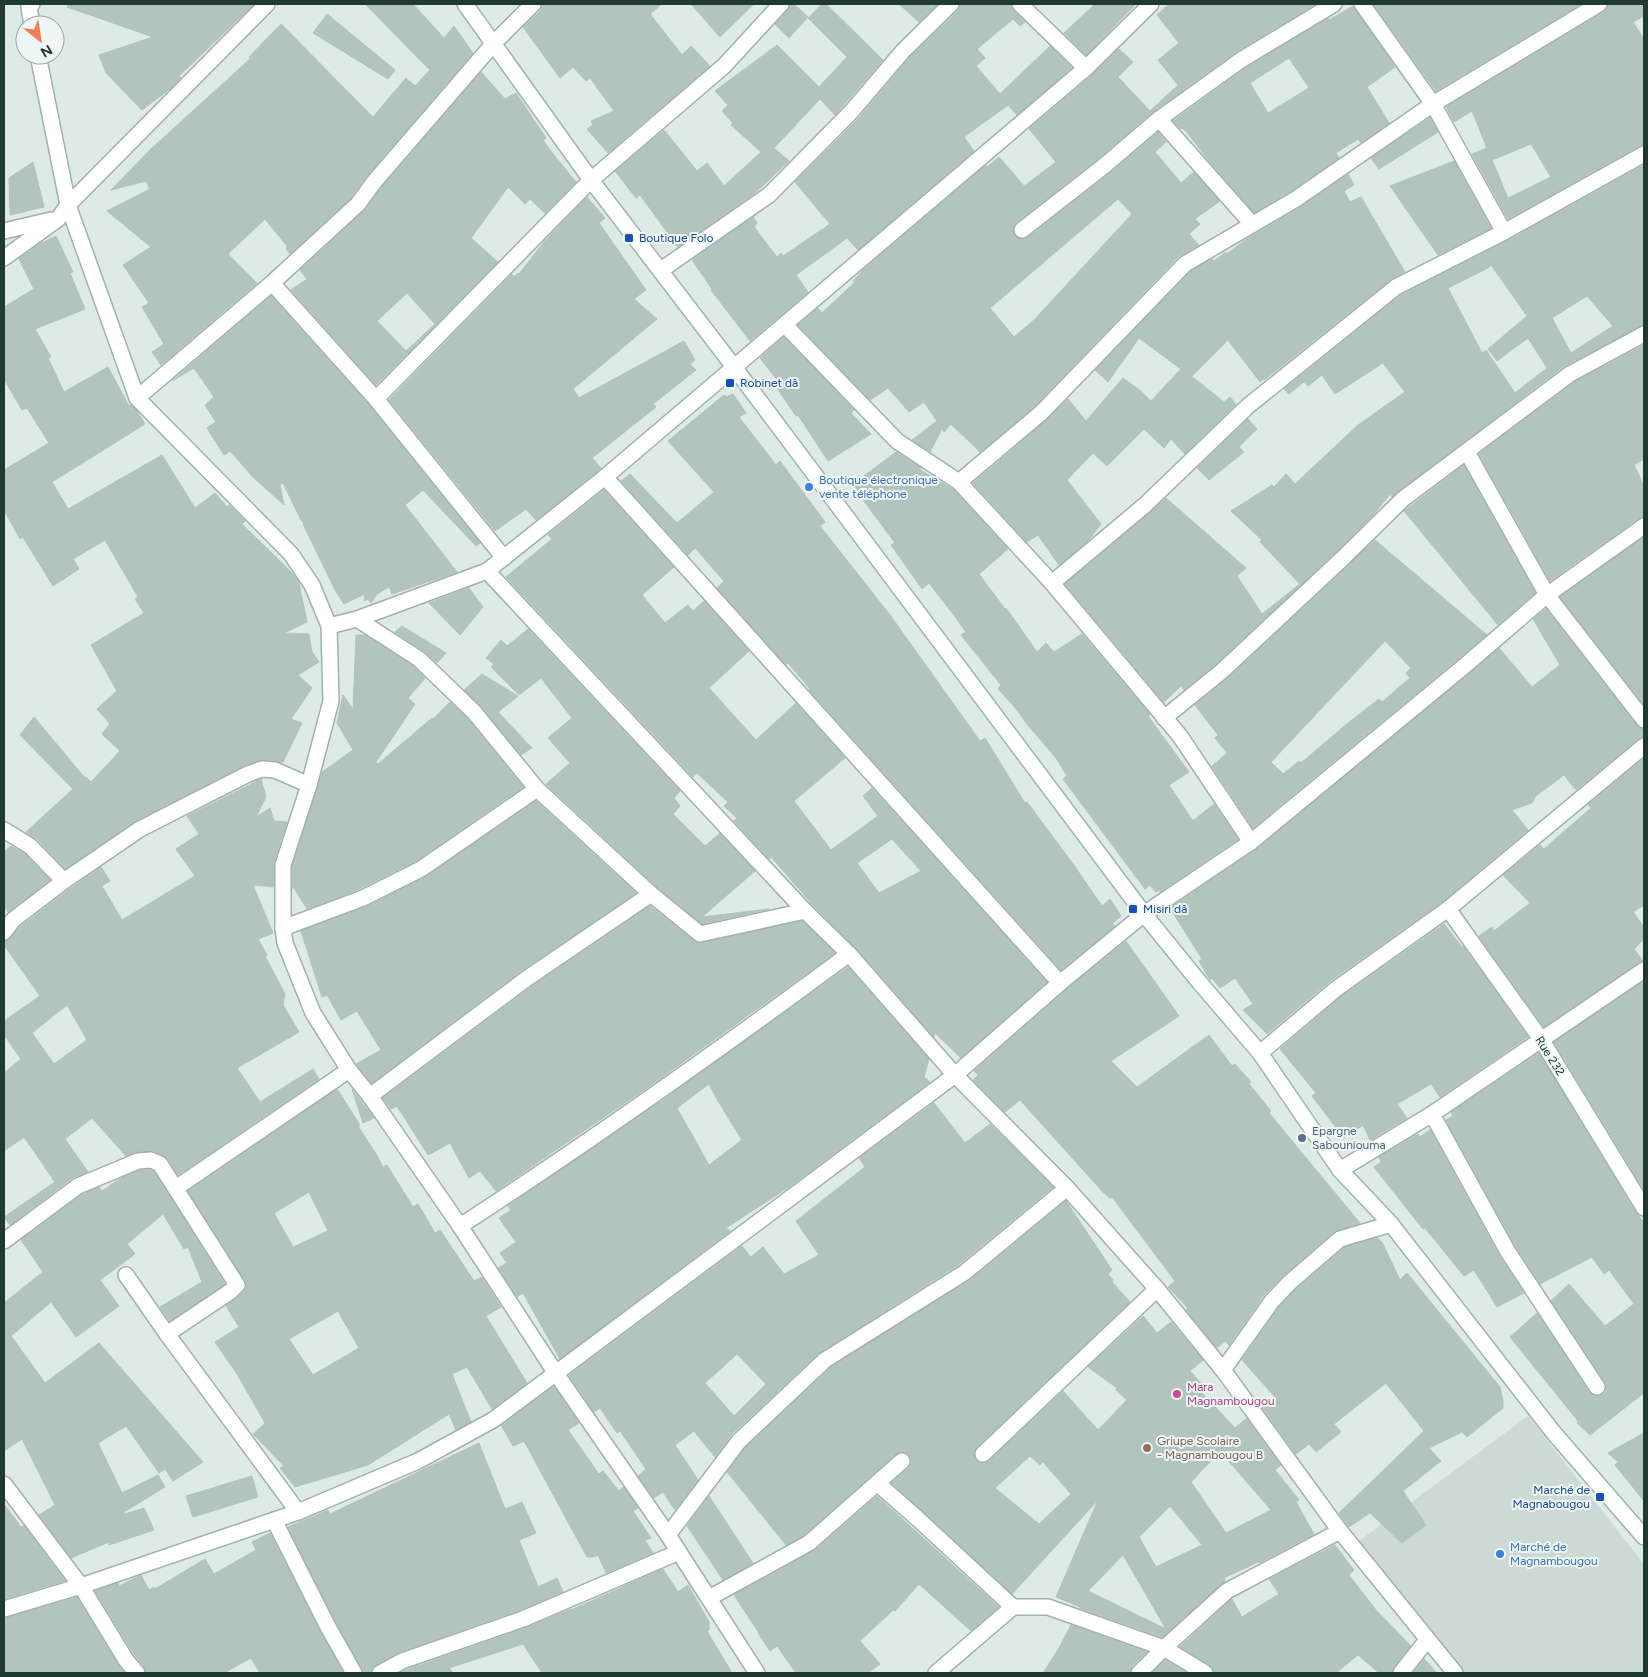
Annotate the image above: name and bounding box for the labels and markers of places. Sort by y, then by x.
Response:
place label: Boutique Folo [639,231,714,245]
marker: Boutique Folo [623,232,635,244]
place label: Robinet dâ [740,376,798,390]
marker: Robinet dâ [724,377,736,389]
place label: Boutique électronique vente téléphone [819,473,938,501]
marker: Boutique électronique vente téléphone [803,481,815,493]
place label: Misiri dâ [1143,902,1187,916]
marker: Misiri dâ [1127,903,1139,915]
place label: Epargne Sabouniouma [1312,1124,1386,1152]
marker: Epargne Sabouniouma [1296,1132,1308,1144]
place label: Mara Magnambougou [1187,1380,1275,1408]
marker: Mara Magnambougou [1171,1388,1183,1400]
place label: Griupe Scolaire - Magnambougou B [1157,1434,1263,1462]
marker: Griupe Scolaire - Magnambougou B [1141,1442,1153,1454]
place label: Marché de Magnabougou [1512,1483,1590,1511]
marker: Marché de Magnabougou [1594,1491,1606,1503]
place label: Marché de Magnambougou [1510,1540,1598,1568]
marker: Marché de Magnambougou [1494,1548,1506,1560]

